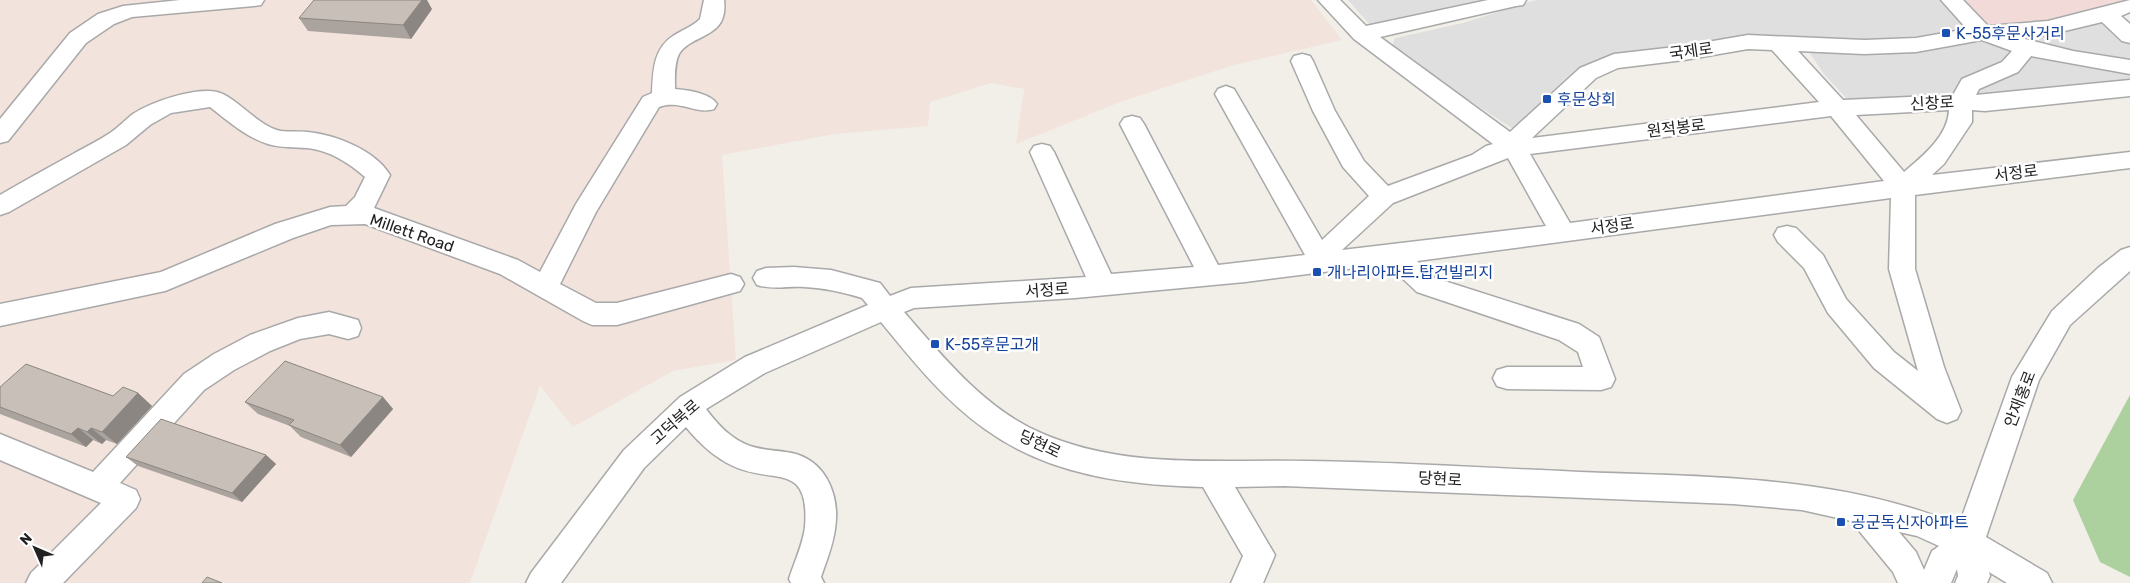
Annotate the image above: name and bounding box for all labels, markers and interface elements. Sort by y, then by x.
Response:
place label: K-55후문사거리 [1956,24,2065,43]
marker: K-55후문사거리 [1940,27,1952,39]
street label: 국제로 [1668,38,1714,63]
place label: 후문상회 [1557,90,1616,109]
street label: 신창로 [1909,92,1955,114]
marker: 후문상회 [1541,93,1553,105]
street label: 원적봉로 [1646,115,1707,141]
street label: 서정로 [1993,161,2039,185]
street label: Millett Road [367,210,457,256]
street label: 서정로 [1589,213,1635,238]
place label: 개나리아파트.탑건빌리지 [1327,263,1493,282]
marker: 개나리아파트.탑건빌리지 [1311,266,1323,278]
street label: 서정로 [1024,279,1070,301]
place label: K-55후문고개 [945,335,1039,354]
marker: K-55후문고개 [929,338,941,350]
street label: 안재홍로 [2001,368,2040,430]
street label: 고덕북로 [647,395,704,448]
street label: 당현로 [1016,426,1064,462]
street label: 당현로 [1417,468,1463,490]
place label: 공군독신자아파트 [1851,513,1969,532]
marker: 공군독신자아파트 [1835,516,1847,528]
north arrow [10,523,60,573]
text: N [17,530,36,549]

